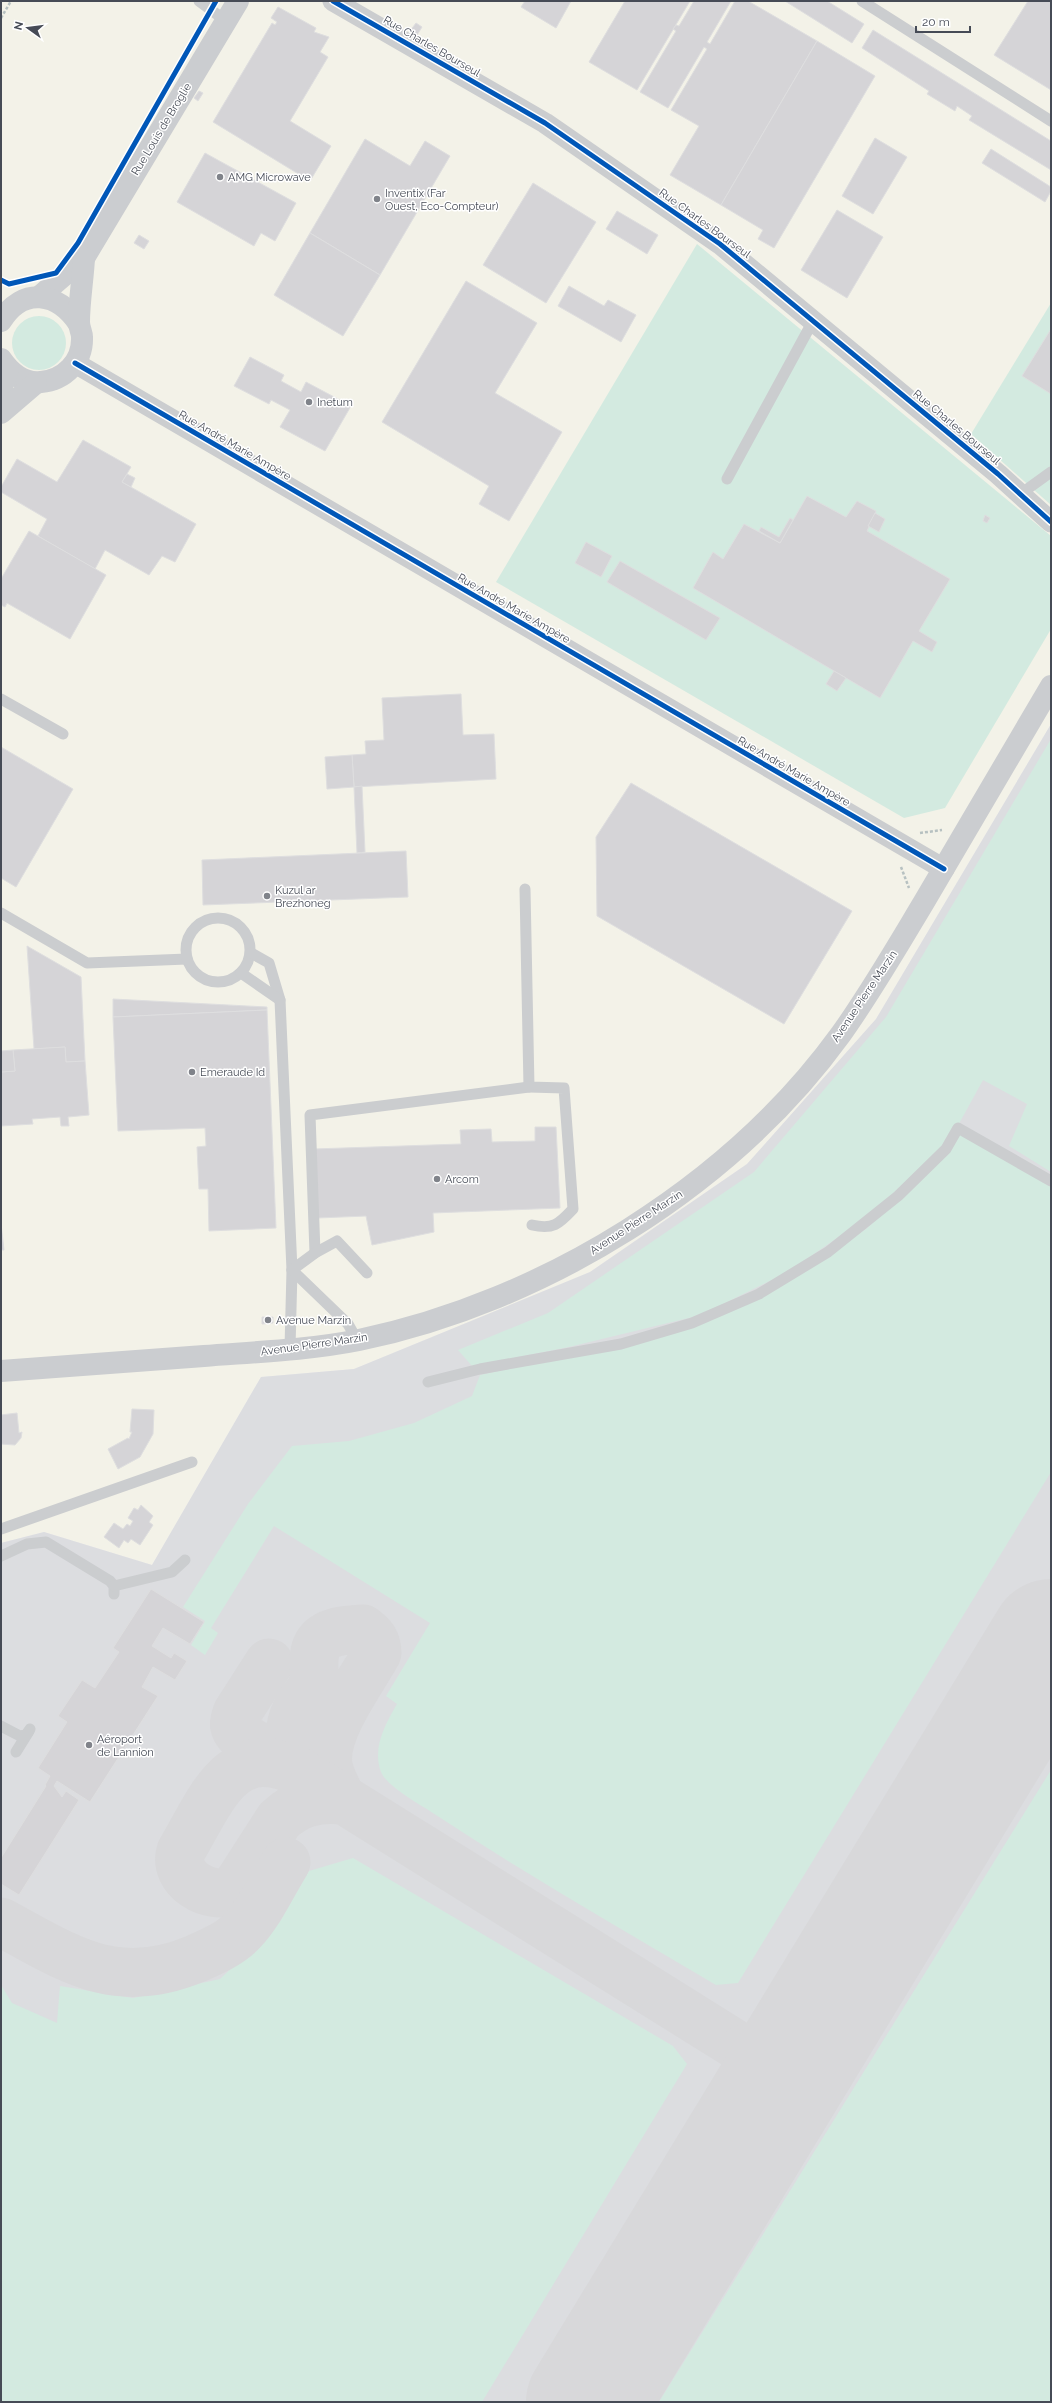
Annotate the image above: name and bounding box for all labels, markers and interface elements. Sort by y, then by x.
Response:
north arrow [8,8,48,48]
scale bar [916,8,970,34]
street label: Rue Charles Bourseul [381,13,483,80]
text: 20 m [922,15,950,29]
text: N [11,20,26,31]
street label: Rue Louis de Broglie [129,80,194,178]
place label: AMG Microwave [228,171,311,184]
marker: AMG Microwave [215,172,225,182]
street label: Rue Charles Bourseul [656,186,753,261]
place label: Inventix (Far Ouest, Eco-Compteur) [385,187,498,213]
marker: Inventix (Far Ouest, Eco-Compteur) [372,194,382,204]
street label: Rue Charles Bourseul [910,387,1003,468]
place label: Inetum [317,396,353,409]
marker: Inetum [304,397,314,407]
street label: Rue André Marie Ampère [176,408,294,483]
street label: Rue André Marie Ampère [455,571,573,646]
street label: Rue André Marie Ampère [735,734,853,809]
place label: Kuzul ar Brezhoneg [275,884,330,910]
marker: Kuzul ar Brezhoneg [262,891,272,901]
street label: Avenue Pierre Marzin [829,948,900,1045]
place label: Emeraude Id [200,1066,265,1079]
marker: Emeraude Id [187,1067,197,1077]
place label: Arcom [445,1173,479,1186]
marker: Arcom [432,1174,442,1184]
street label: Avenue Pierre Marzin [588,1188,685,1257]
place label: Avenue Marzin [276,1314,351,1327]
marker: Avenue Marzin [263,1315,273,1325]
street label: Avenue Pierre Marzin [260,1331,368,1358]
place label: Aéroport de Lannion [97,1733,154,1759]
marker: Aéroport de Lannion [84,1740,94,1750]

